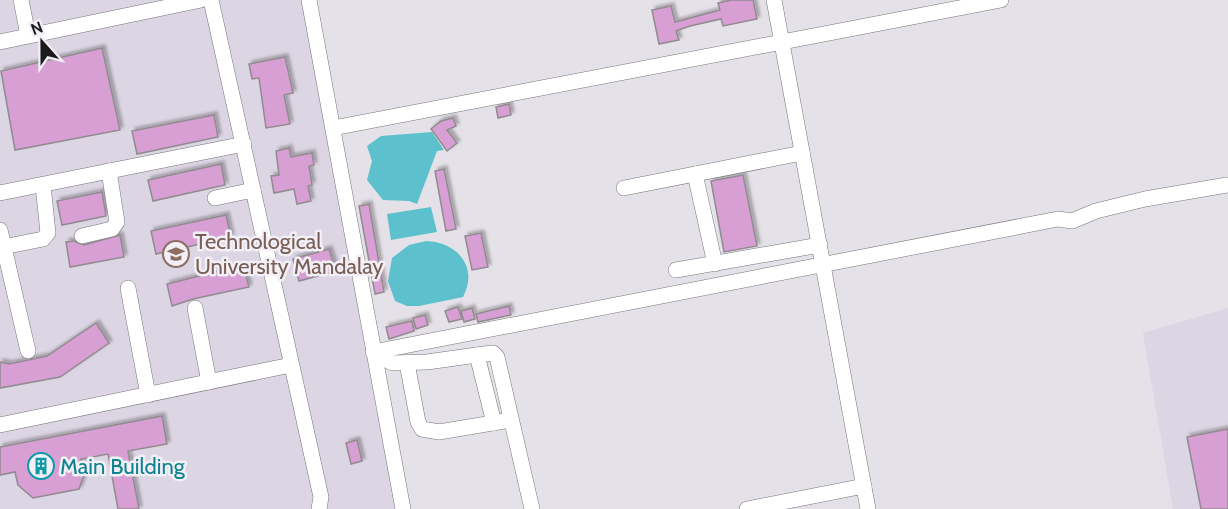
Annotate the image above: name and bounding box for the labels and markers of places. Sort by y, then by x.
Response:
place label: Technological University Mandalay [195,228,383,280]
school or university icon: Technological University Mandalay [161,239,191,269]
building icon: Main Building [26,451,56,481]
place label: Main Building [60,453,186,480]

